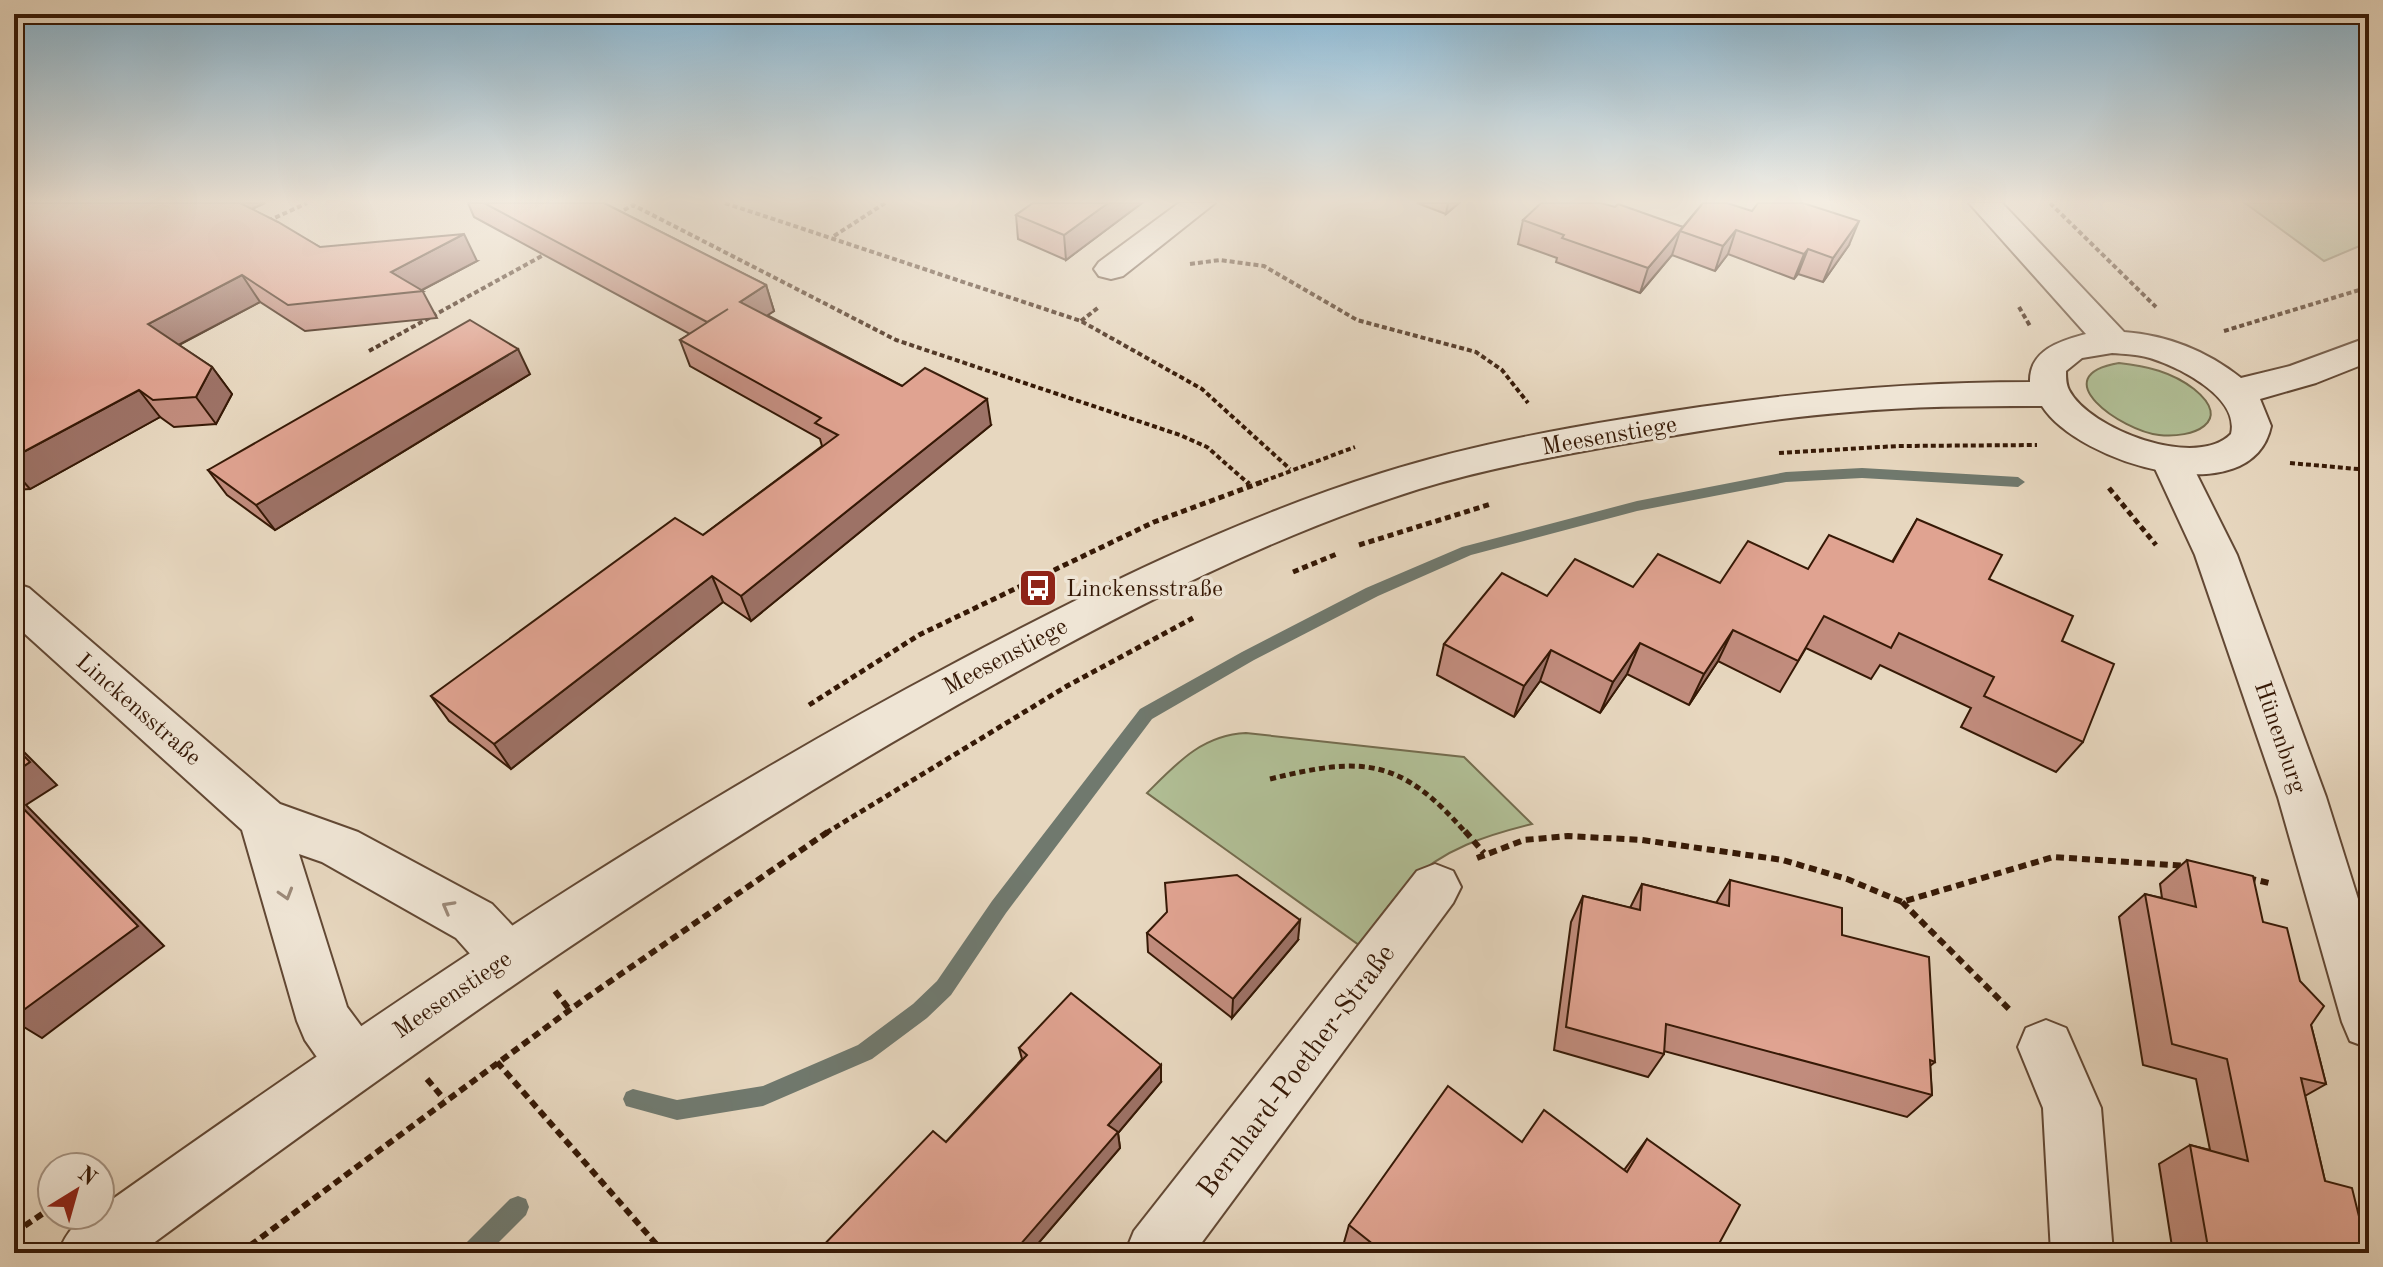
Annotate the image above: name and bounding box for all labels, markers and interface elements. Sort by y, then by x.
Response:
street label: Meesenstiege [1540,413,1679,461]
bus stop icon: Linckensstraße [1017,567,1059,609]
place label: Linckensstraße [1066,578,1223,602]
street label: Meesenstiege [940,615,1072,701]
street label: Linckensstraße [71,650,205,771]
street label: Hünenburg [2249,679,2309,797]
one-way arrow [277,886,293,900]
one-way arrow [442,901,457,917]
street label: Bernhard-Poether-Straße [1193,940,1401,1203]
street label: Meesenstiege [390,947,517,1044]
north arrow [36,1151,116,1231]
text: N [73,1163,100,1191]

